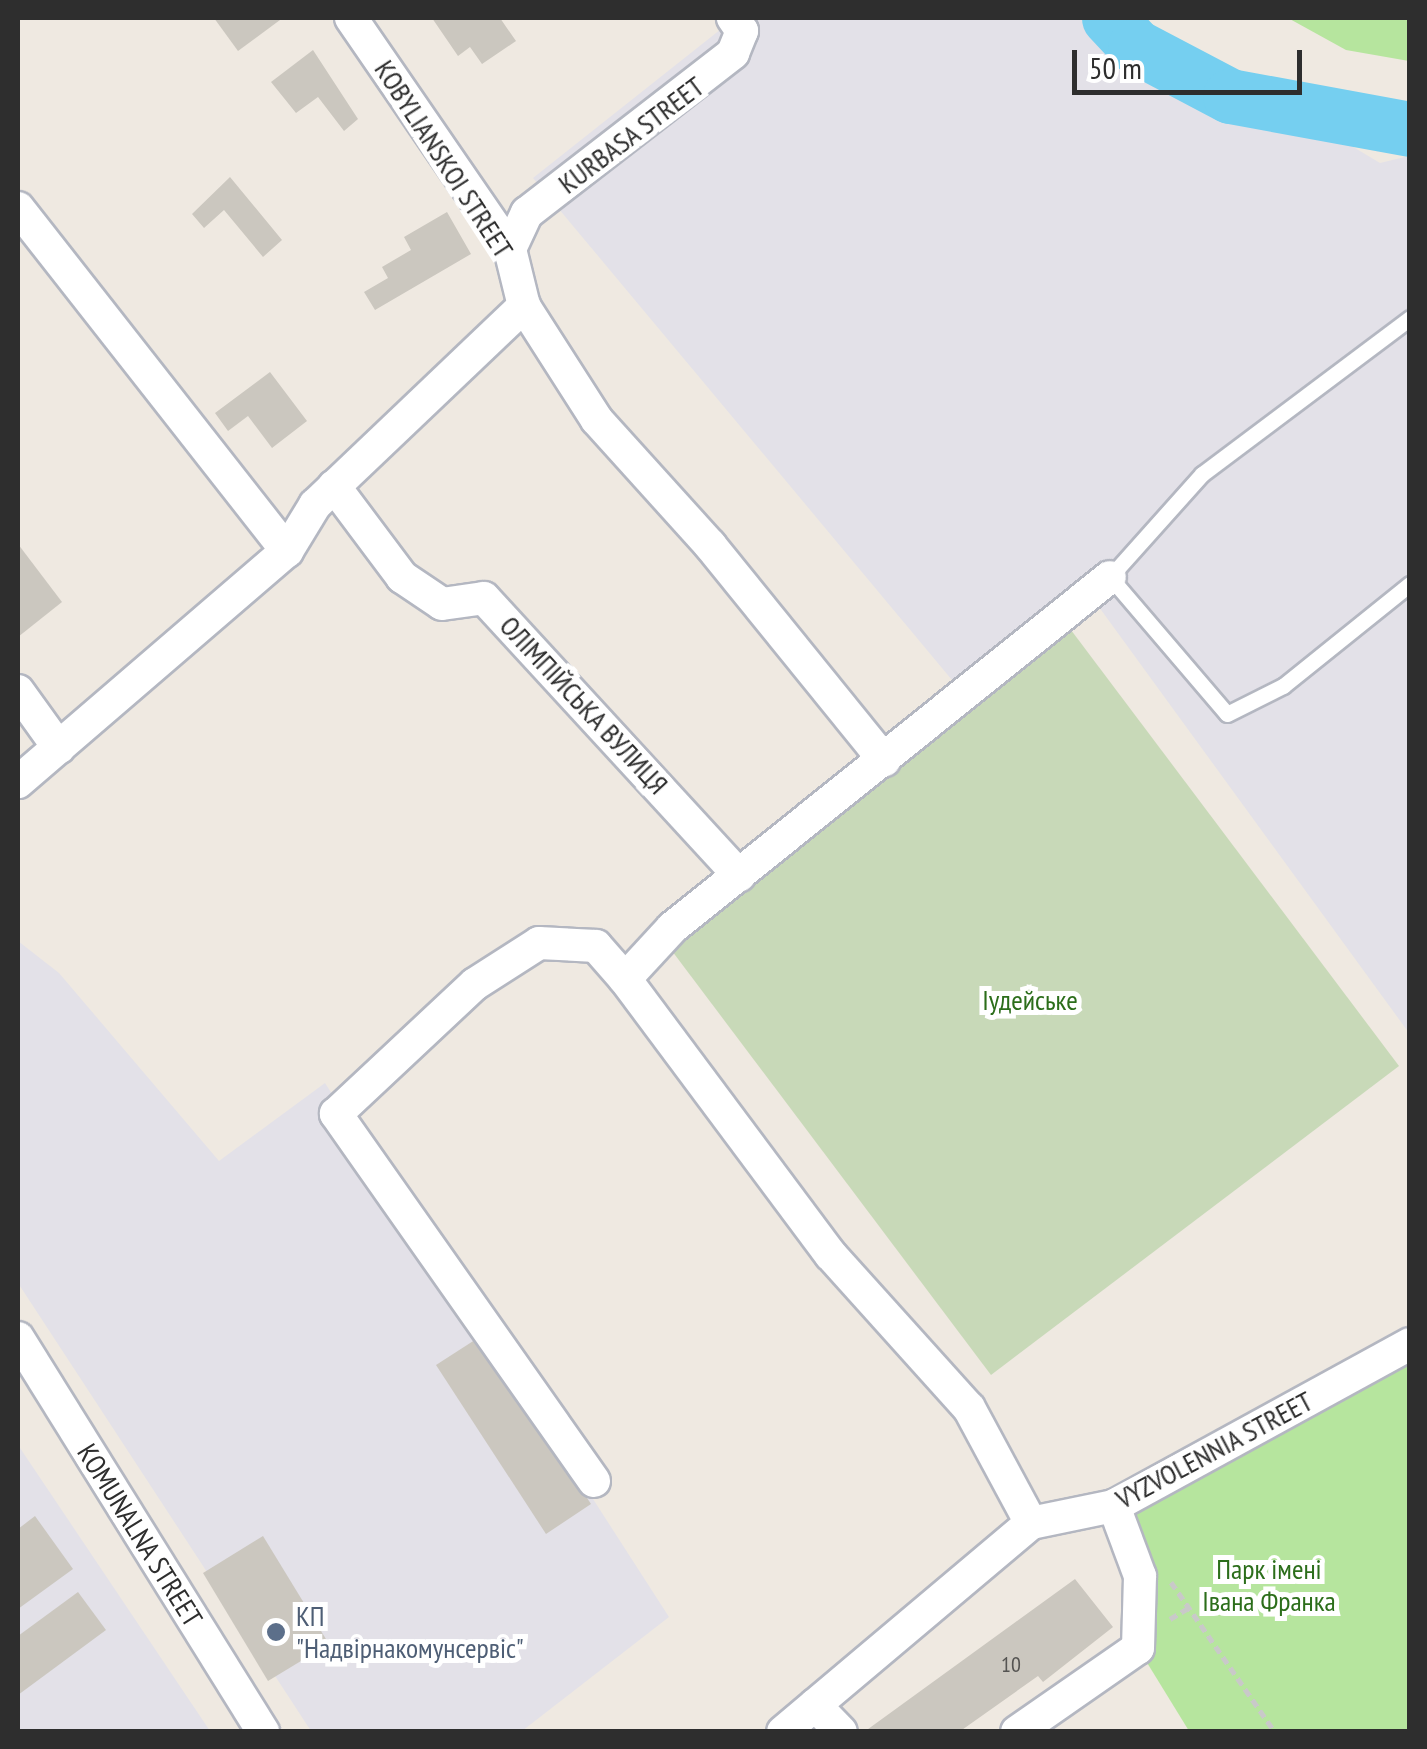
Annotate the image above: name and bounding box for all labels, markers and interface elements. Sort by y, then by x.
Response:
scale bar [1077,30,1307,92]
text: 50 m [1089,48,1142,87]
street label: KOBYLIANSKOI STREET [368,54,520,264]
street label: KURBASA STREET [551,69,711,201]
street label: ОЛІМПІЙСЬКА ВУЛИЦЯ [493,609,675,801]
park label: Іудейське [982,983,1078,1017]
street label: VYZVOLENNIA STREET [1110,1384,1318,1516]
street label: KOMUNALNA STREET [70,1437,210,1633]
park label: Парк імені Івана Франка [1202,1552,1336,1618]
place label: КП "Надвірнакомунсервіс" [296,1599,524,1665]
marker: КП "Надвірнакомунсервіс" [265,1621,287,1643]
house number: 10 [1001,1652,1021,1678]

